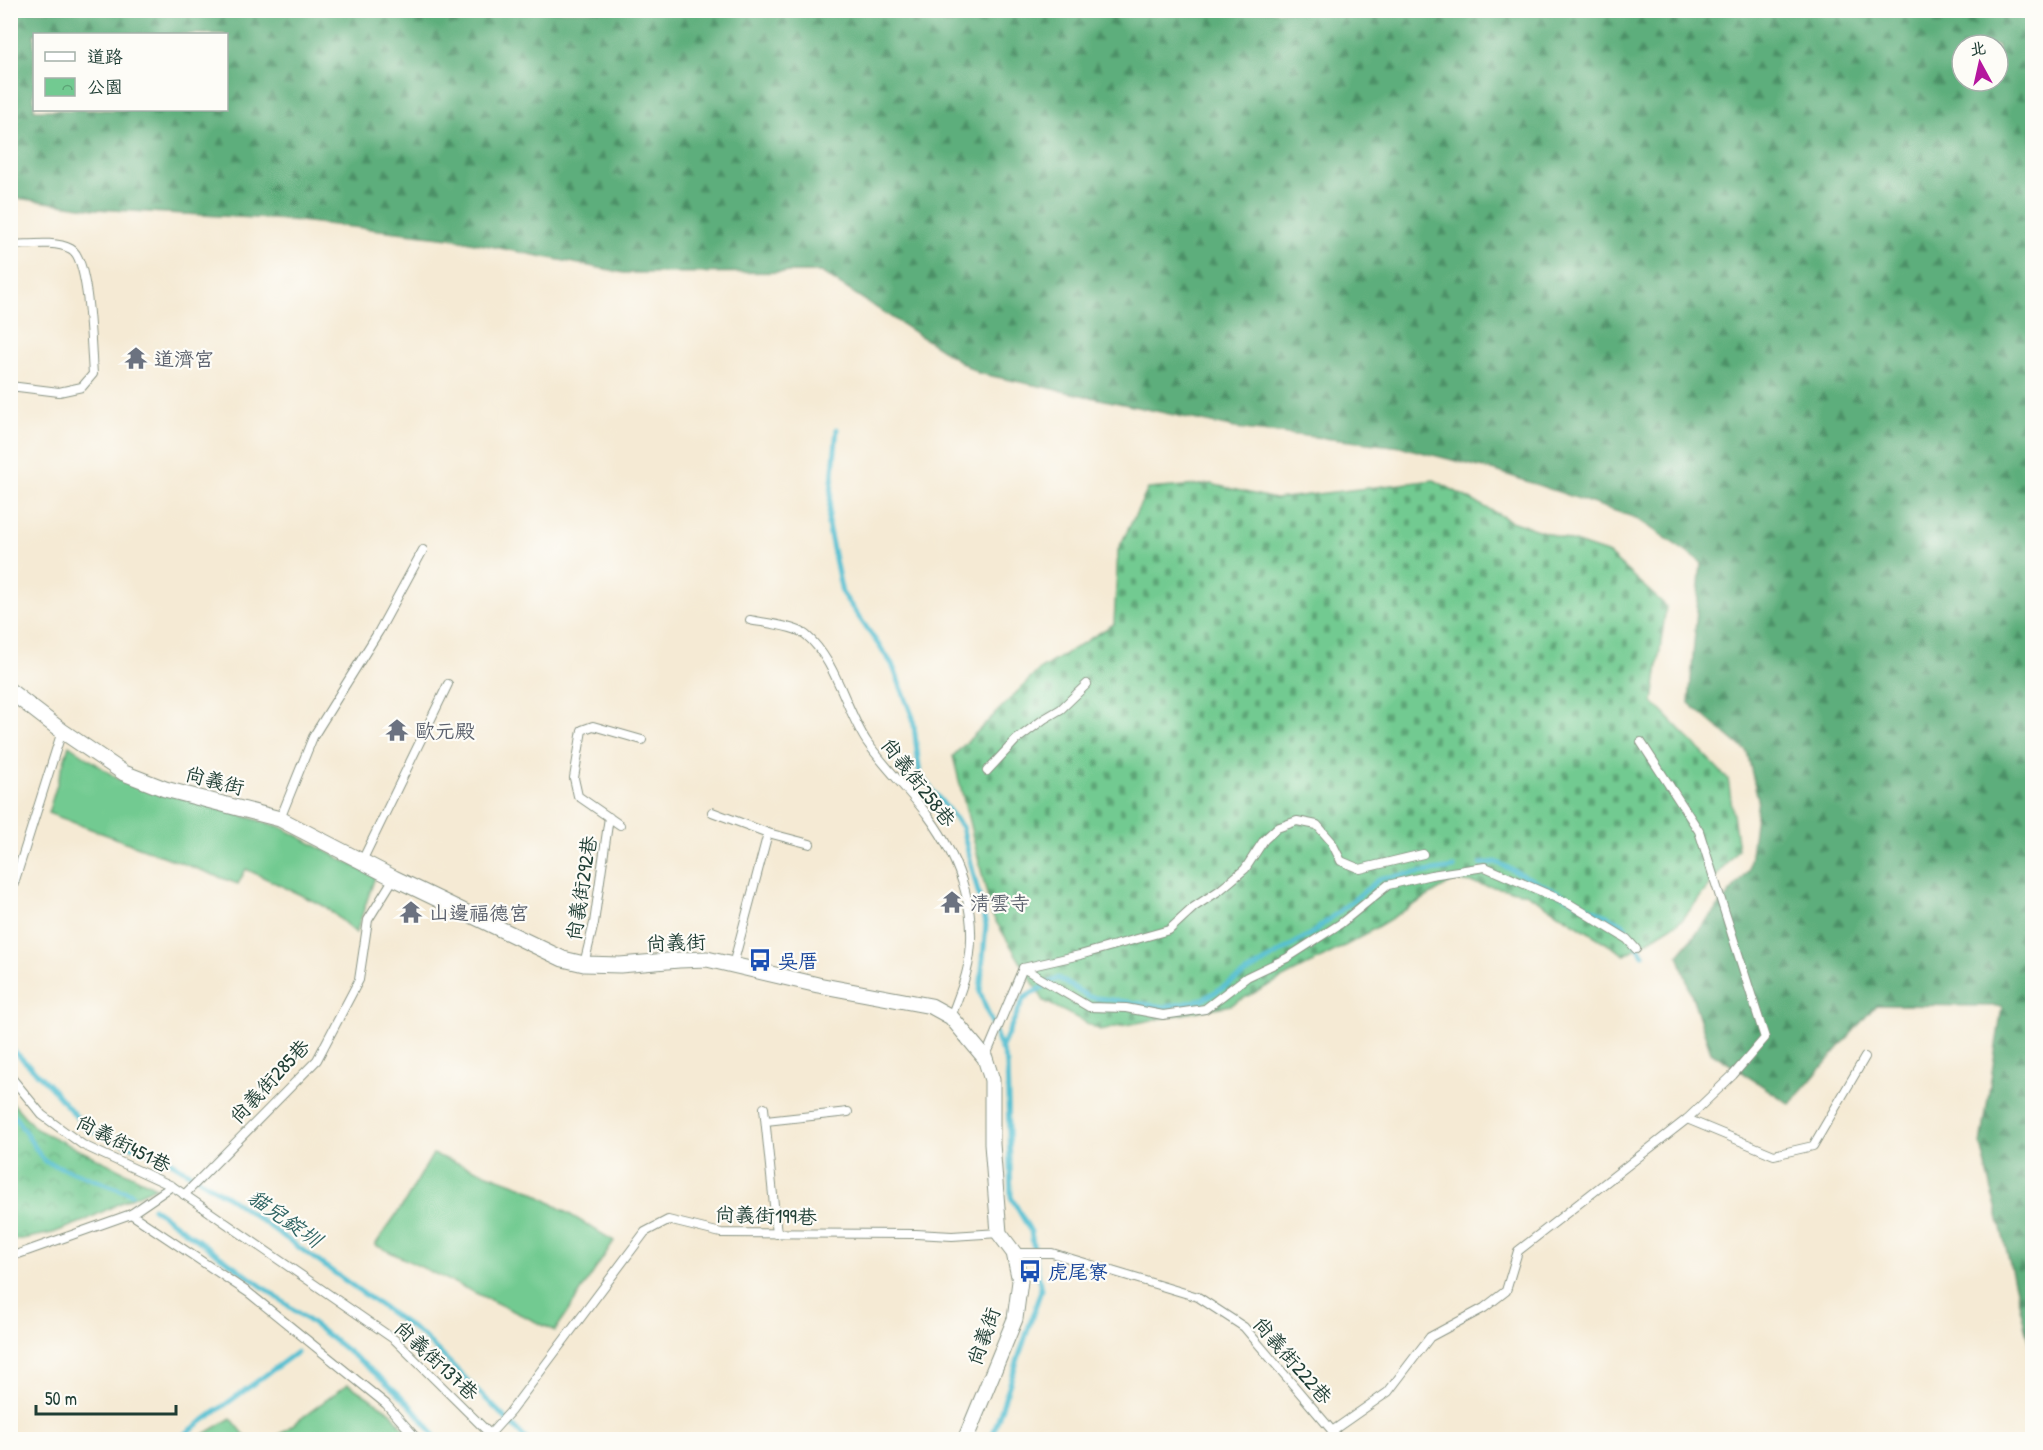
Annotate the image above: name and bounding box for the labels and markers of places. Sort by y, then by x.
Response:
temple icon: 道濟宮 [123,345,149,371]
place label: 道濟宮 [154,345,214,372]
temple icon: 歐元殿 [384,717,410,743]
place label: 歐元殿 [415,717,475,744]
temple icon: 清雲寺 [939,889,965,915]
place label: 清雲寺 [970,889,1030,916]
temple icon: 山邊福德宫 [398,899,424,925]
place label: 山邊福德宫 [429,899,529,926]
bus stop icon: 吳厝 [747,947,773,973]
place label: 吳厝 [778,947,818,974]
bus stop icon: 虎尾寮 [1017,1258,1043,1284]
place label: 虎尾寮 [1048,1258,1108,1285]

